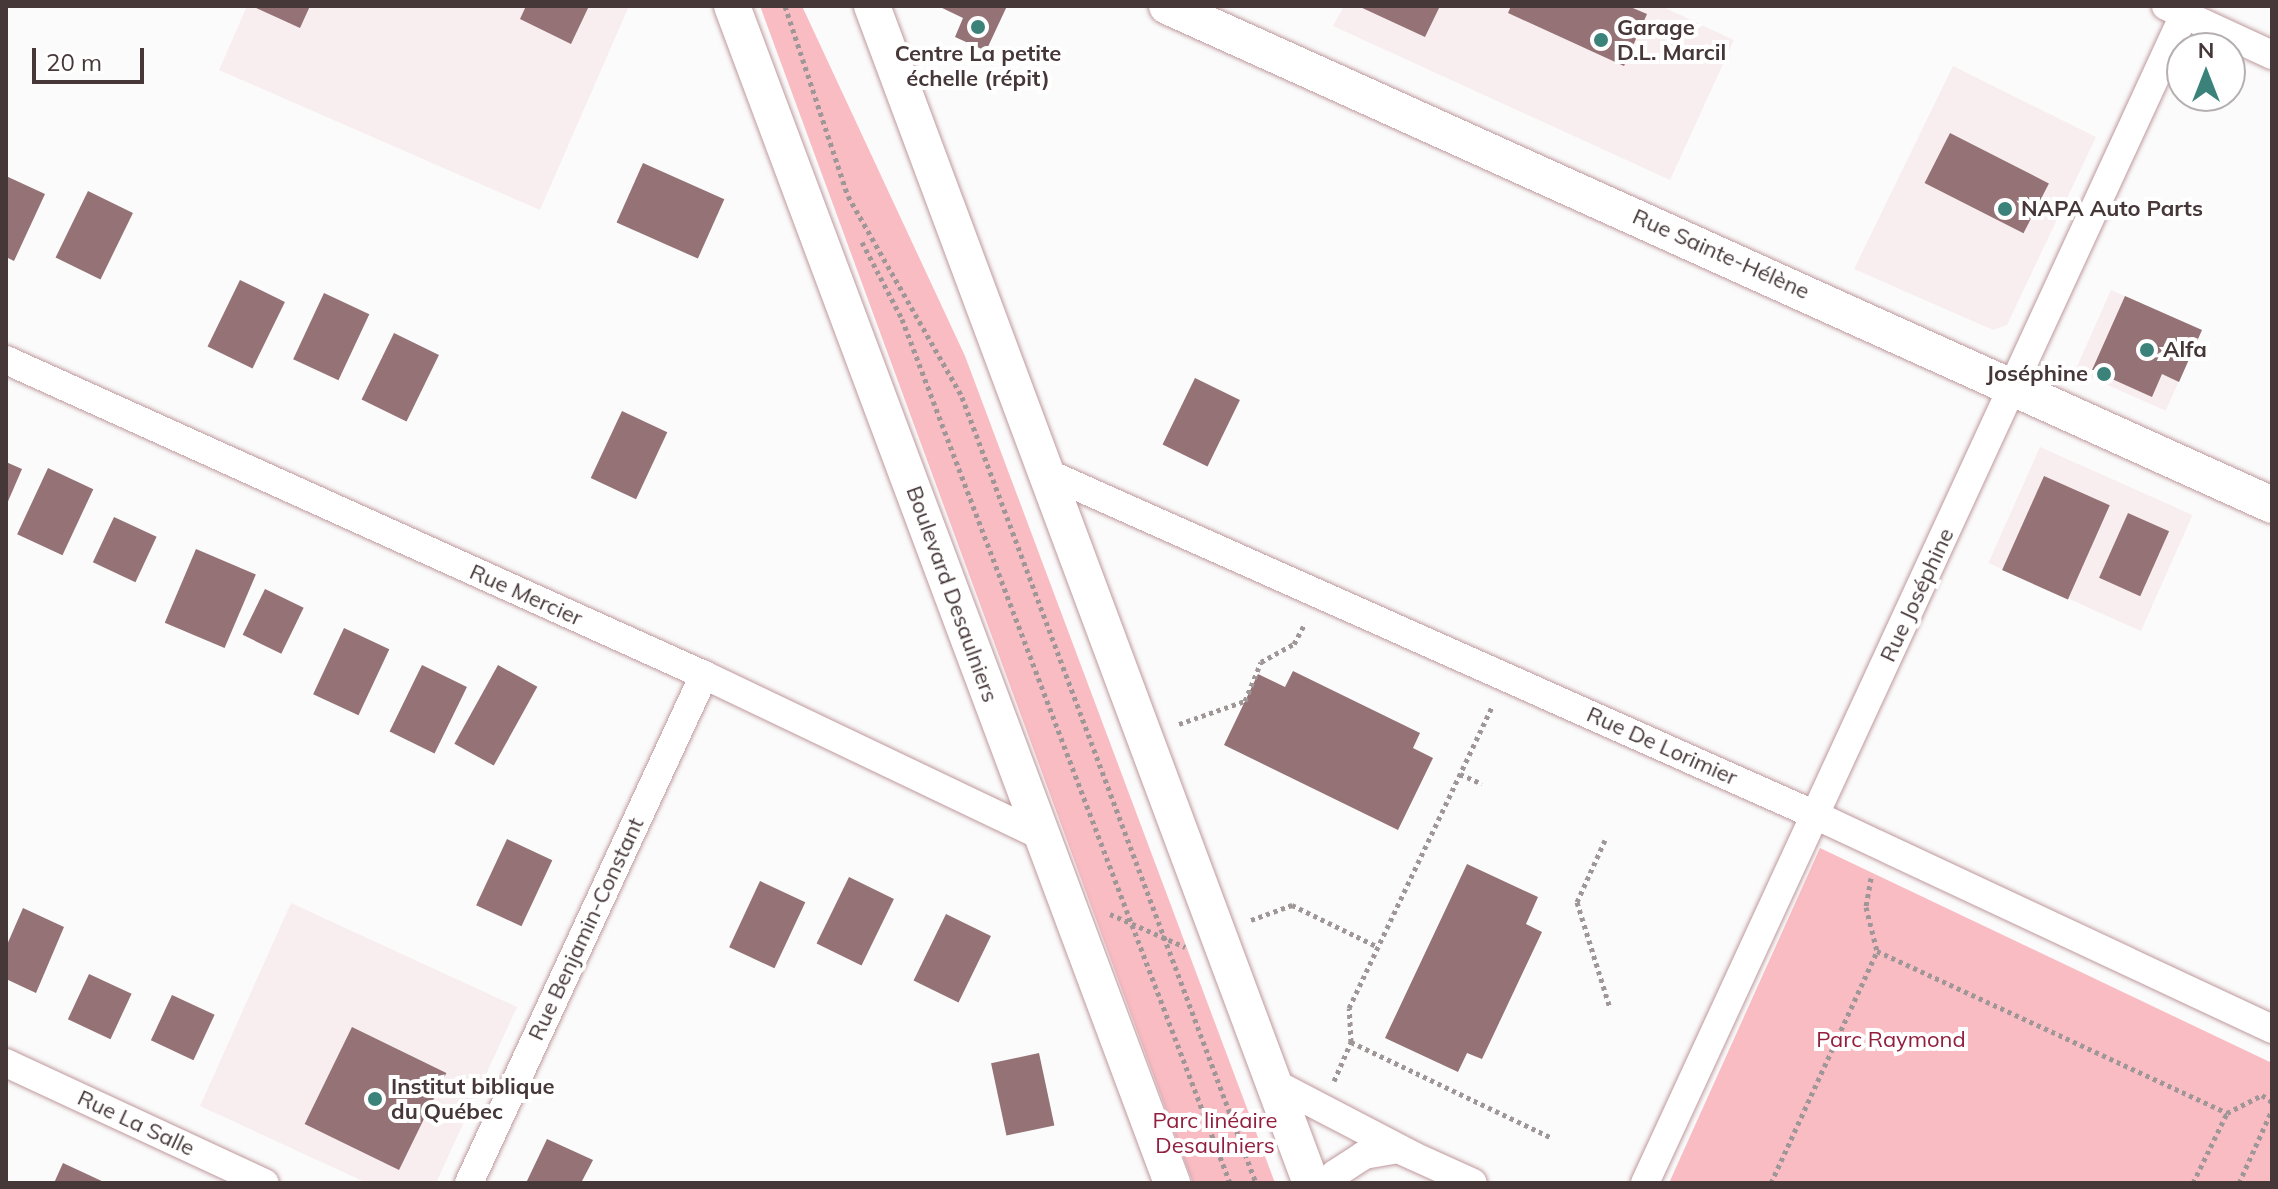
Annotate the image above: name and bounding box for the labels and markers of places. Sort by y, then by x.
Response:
place label: Garage D.L. Marcil [1617,14,1726,66]
marker: Centre La petite échelle (répit) [969,18,987,36]
marker: Garage D.L. Marcil [1592,31,1610,49]
place label: Centre La petite échelle (répit) [895,40,1061,92]
place label: NAPA Auto Parts [2021,196,2203,222]
marker: NAPA Auto Parts [1996,200,2014,218]
place label: Alfa [2163,337,2207,363]
marker: Alfa [2138,341,2156,359]
place label: Joséphine [1986,361,2088,387]
marker: Joséphine [2095,365,2113,383]
place label: Institut biblique du Québec [391,1073,555,1124]
marker: Institut biblique du Québec [366,1090,384,1108]

